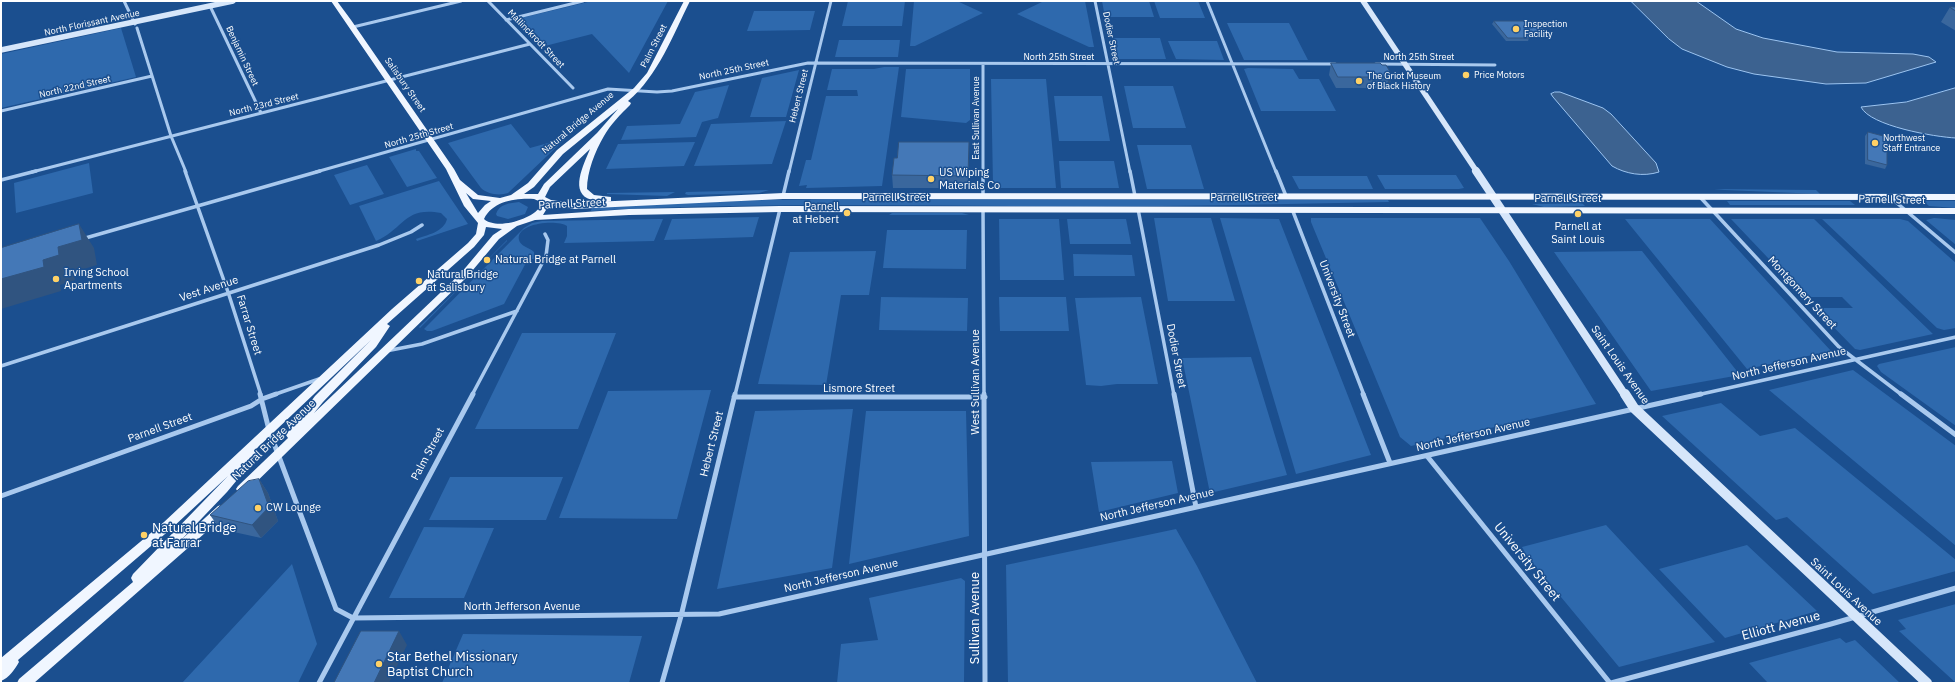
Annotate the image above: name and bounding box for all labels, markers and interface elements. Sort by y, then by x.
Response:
street label: North Florissant Avenue [43,8,141,38]
street label: Mallinckrodt Street [505,8,567,70]
street label: Dodier Street [1100,11,1122,65]
place label: Inspection Facility [1524,19,1567,40]
street label: Palm Street [638,22,670,70]
street label: Benjamin Street [223,24,261,88]
marker: Inspection Facility [1511,24,1521,34]
street label: North 25th Street [1023,52,1095,62]
street label: North 25th Street [1383,52,1455,62]
street label: Salisbury Street [382,56,428,114]
street label: North 25th Street [698,57,770,83]
street label: Hebert Street [787,68,811,124]
marker: Price Motors [1461,70,1471,80]
place label: Price Motors [1474,70,1525,80]
place label: The Griot Museum of Black History [1367,71,1441,92]
street label: North 22nd Street [38,74,112,100]
street label: East Sullivan Avenue [971,76,981,160]
marker: The Griot Museum of Black History [1354,76,1364,86]
street label: Natural Bridge Avenue [540,90,616,156]
street label: North 23rd Street [228,91,300,119]
street label: North 25th Street [383,121,455,151]
place label: Northwest Staff Entrance [1883,133,1940,154]
marker: Northwest Staff Entrance [1870,138,1880,148]
place label: US Wiping Materials Co [939,166,1000,192]
marker: US Wiping Materials Co [926,174,936,184]
street label: Parnell Street [862,191,930,205]
street label: Parnell Street [1210,191,1278,205]
street label: Parnell Street [1534,192,1602,206]
street label: Parnell Street [1858,193,1926,207]
street label: Parnell Street [538,196,606,212]
place label: Parnell at Hebert [792,200,839,226]
marker: Parnell at Hebert [842,208,852,218]
marker: Parnell at Saint Louis [1573,209,1583,219]
place label: Parnell at Saint Louis [1551,220,1605,246]
place label: Natural Bridge at Parnell [495,253,616,267]
street label: Montgomery Street [1765,254,1839,332]
marker: Natural Bridge at Parnell [482,255,492,265]
street label: University Street [1316,258,1358,340]
place label: Irving School Apartments [64,266,129,292]
place label: Natural Bridge at Salisbury [427,268,498,294]
street label: Vest Avenue [178,273,240,305]
marker: Irving School Apartments [51,274,61,284]
marker: Natural Bridge at Salisbury [414,276,424,286]
street label: Farrar Street [234,293,264,357]
street label: Dodier Street [1163,323,1189,389]
street label: Saint Louis Avenue [1588,323,1652,407]
street label: West Sullivan Avenue [969,329,983,435]
street label: North Jefferson Avenue [1731,344,1847,384]
street label: Lismore Street [823,382,895,396]
street label: Natural Bridge Avenue [230,397,318,483]
street label: Parnell Street [126,410,194,446]
street label: Hebert Street [697,410,727,478]
street label: North Jefferson Avenue [1415,415,1531,455]
street label: Palm Street [409,425,447,483]
street label: North Jefferson Avenue [1099,485,1215,525]
place label: CW Lounge [266,501,321,515]
marker: CW Lounge [253,503,263,513]
street label: University Street [1490,519,1564,605]
place label: Natural Bridge at Farrar [152,520,236,551]
marker: Natural Bridge at Farrar [139,530,149,540]
street label: Saint Louis Avenue [1808,555,1884,629]
street label: North Jefferson Avenue [783,556,899,596]
street label: Sullivan Avenue [967,572,983,664]
street label: North Jefferson Avenue [464,600,580,614]
street label: Elliott Avenue [1740,608,1822,644]
place label: Star Bethel Missionary Baptist Church [387,649,518,680]
marker: Star Bethel Missionary Baptist Church [374,659,384,669]

